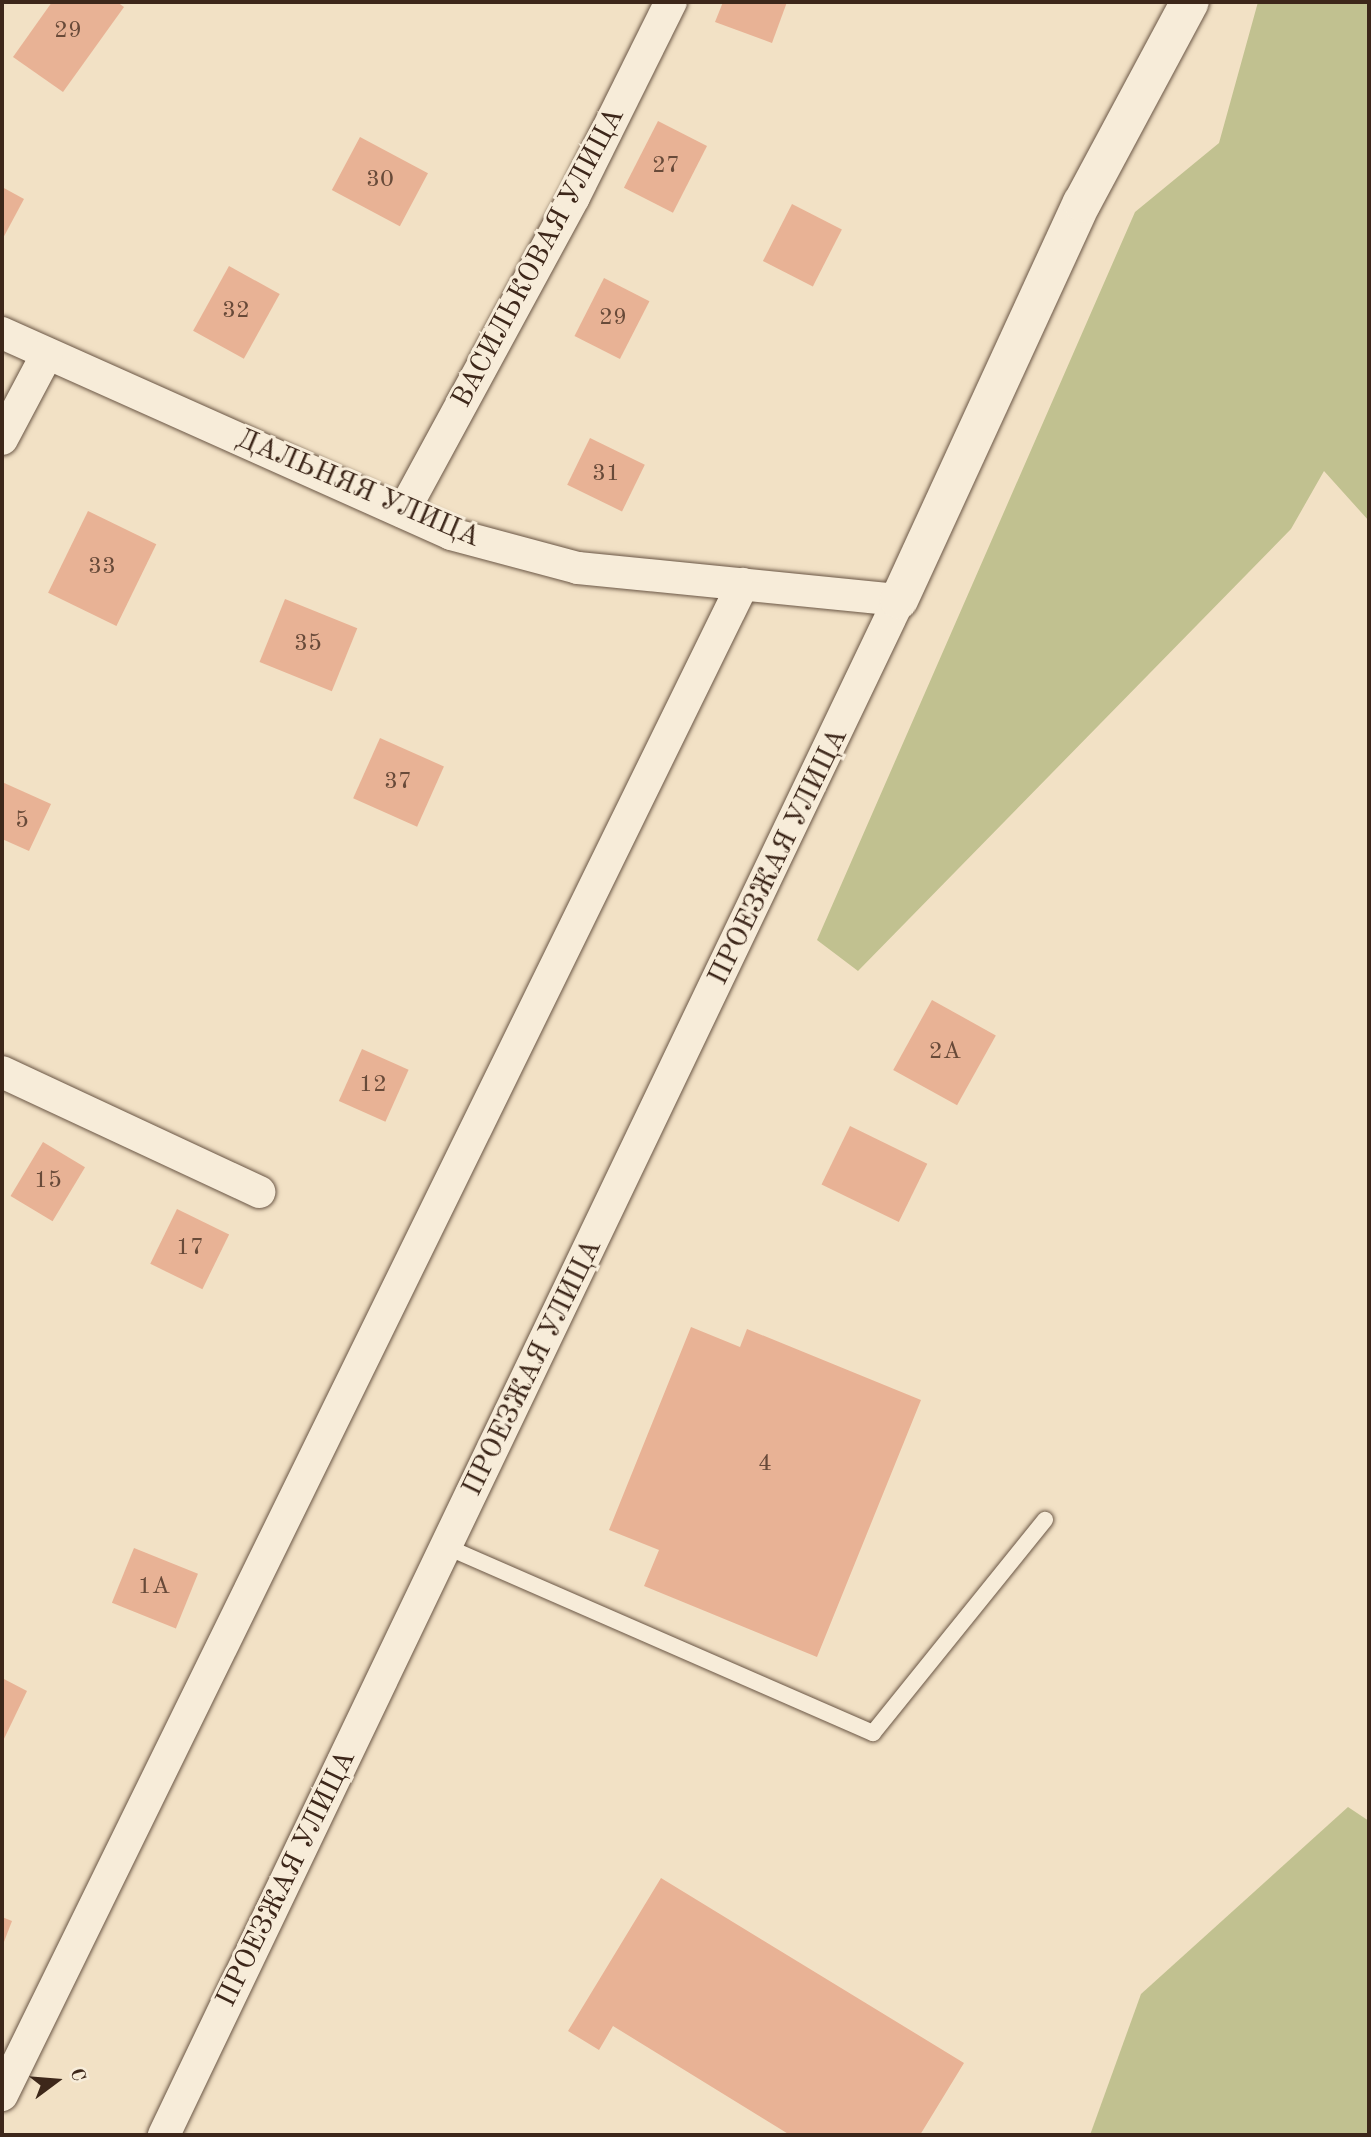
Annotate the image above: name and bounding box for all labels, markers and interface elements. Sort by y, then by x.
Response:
house number: 29 [54,18,82,46]
street label: ВАСИЛЬКОВАЯ УЛИЦА [446,102,632,414]
house number: 27 [652,153,680,181]
house number: 30 [366,167,394,195]
house number: 32 [222,298,250,326]
house number: 29 [599,305,627,333]
street label: ДАЛЬНЯЯ УЛИЦА [231,422,485,556]
house number: 31 [592,461,620,489]
house number: 33 [88,554,116,582]
house number: 35 [294,631,322,659]
street label: ПРОЕЗЖАЯ УЛИЦА [702,723,856,991]
house number: 37 [384,769,412,797]
house number: 5 [15,808,29,836]
house number: 2А [929,1039,961,1067]
house number: 12 [359,1072,387,1100]
house number: 15 [34,1168,62,1196]
street label: ПРОЕЗЖАЯ УЛИЦА [456,1234,610,1502]
house number: 17 [176,1235,204,1263]
house number: 4 [758,1451,772,1479]
house number: 1А [138,1574,170,1602]
street label: ПРОЕЗЖАЯ УЛИЦА [210,1745,364,2013]
north arrow [21,2046,91,2116]
text: С [66,2066,88,2084]

